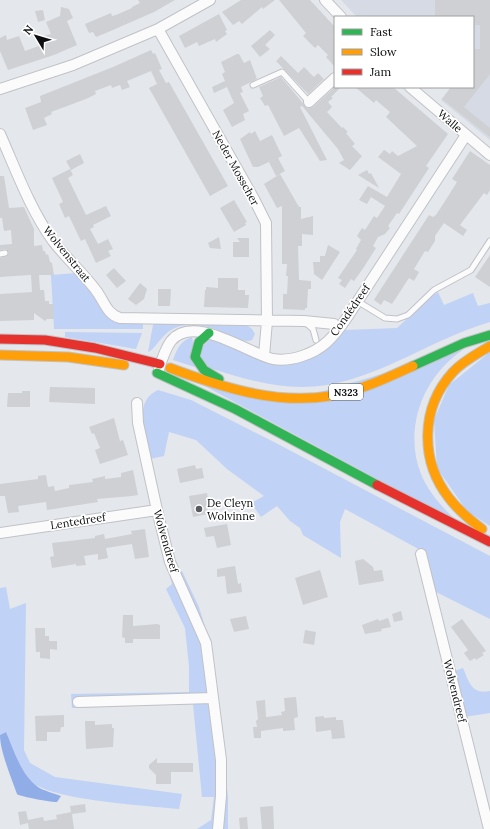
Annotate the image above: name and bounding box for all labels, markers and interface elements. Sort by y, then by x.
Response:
north arrow [16,16,56,56]
legend [334,16,474,88]
text: N [20,22,37,38]
text: Fast [370,24,393,39]
text: Slow [370,44,397,59]
text: Jam [369,64,391,79]
street label: Walle [435,106,465,136]
street label: Neder Mosscher [209,128,263,208]
street label: Wolvenstraat [40,223,94,285]
street label: Condédreef [327,280,374,339]
road number: N323 [329,384,363,400]
place label: De Cleyn Wolvinne [207,496,255,523]
marker: De Cleyn Wolvinne [194,504,204,514]
street label: Wolvendreef [150,508,182,575]
street label: Lentedreef [49,510,108,532]
street label: Wolvendreef [440,658,470,725]

